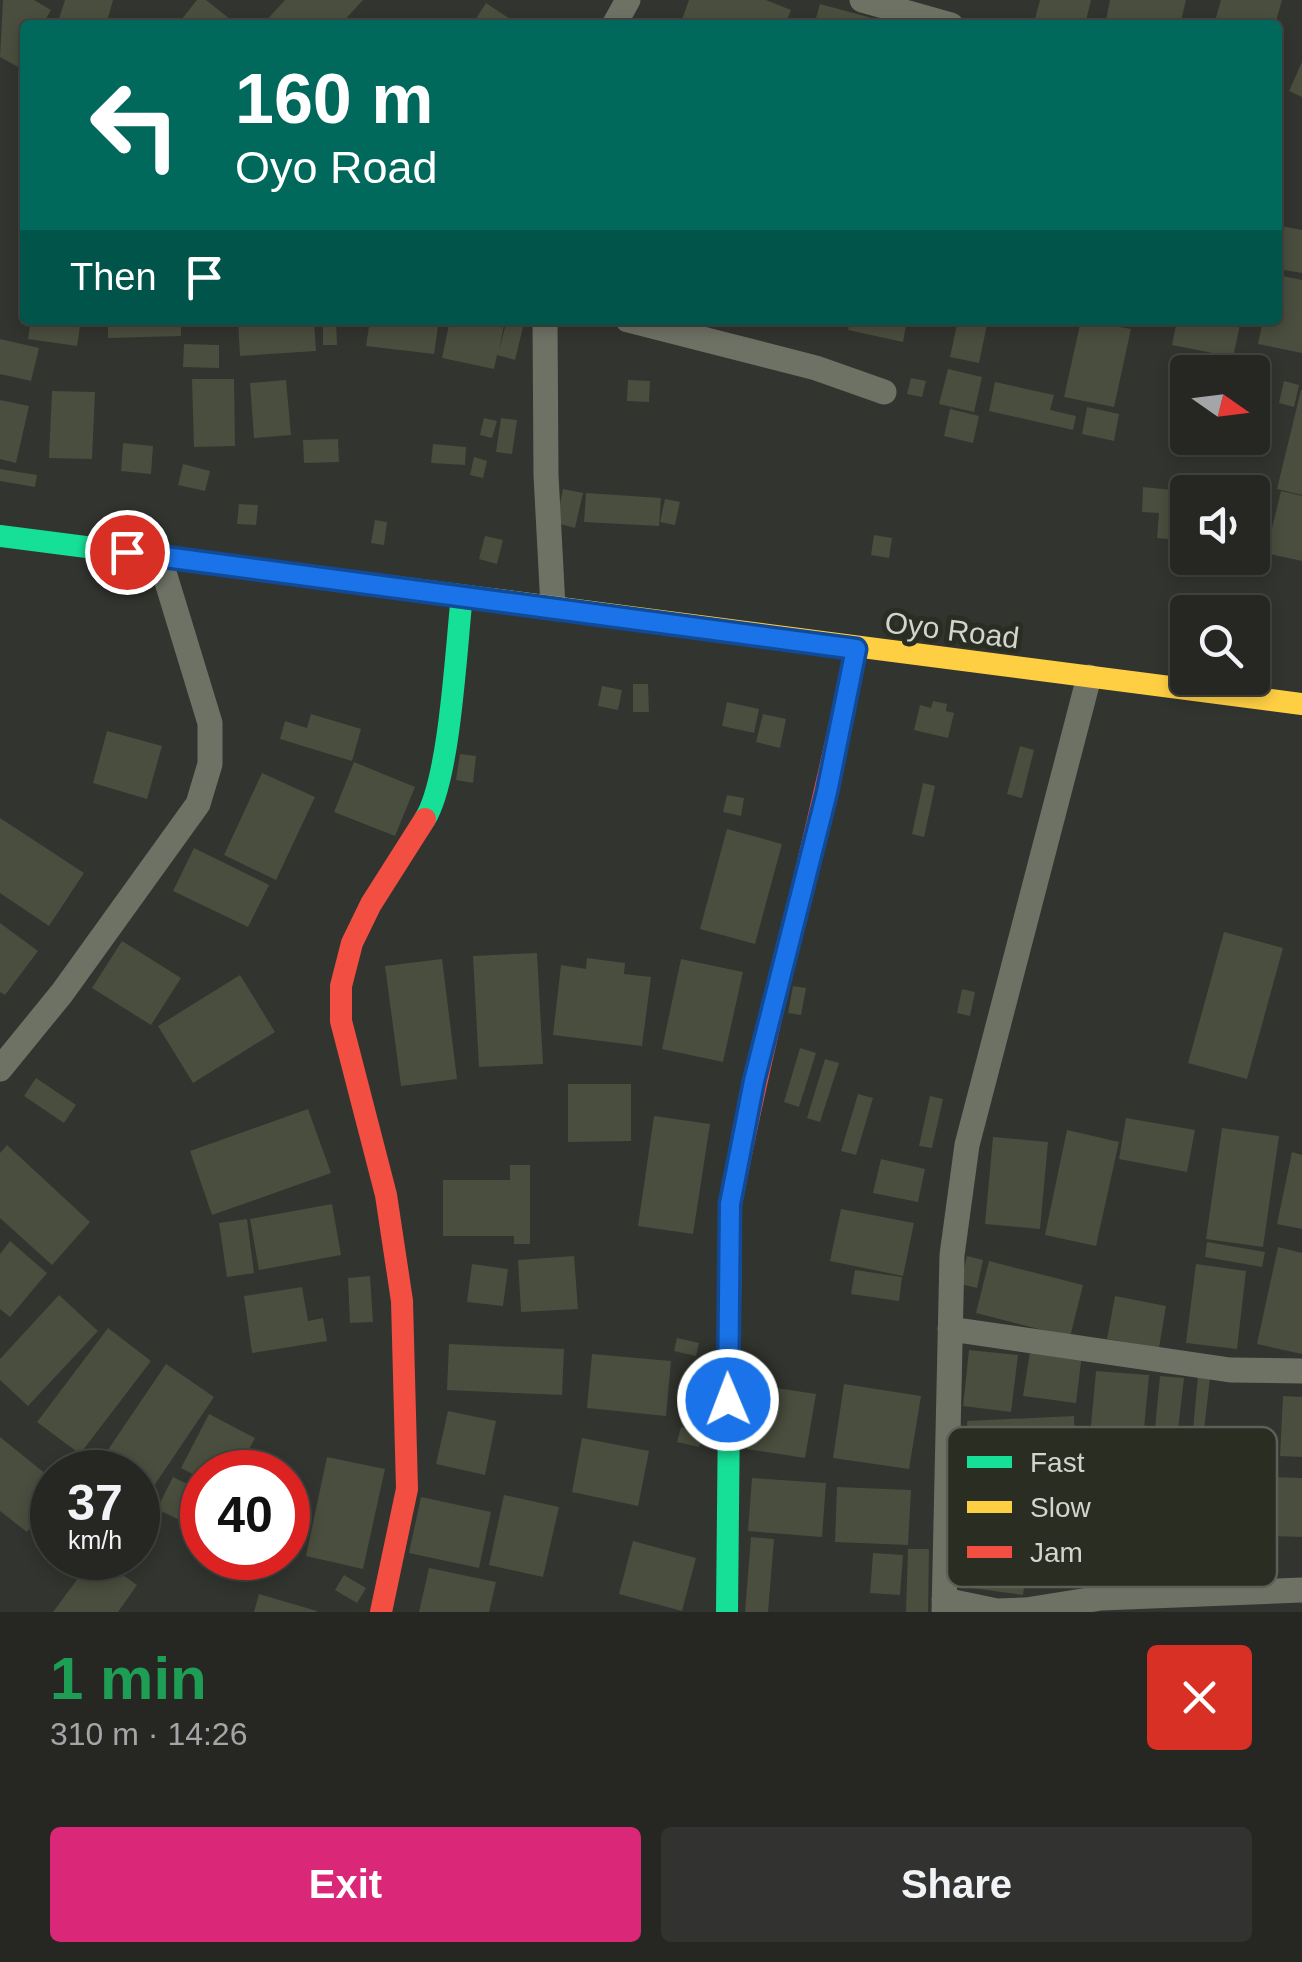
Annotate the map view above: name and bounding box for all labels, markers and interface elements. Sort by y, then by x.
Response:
icon: left [70,60,200,190]
text: 160 m [235,60,433,138]
text: Oyo Road [235,142,438,193]
icon: arrive [177,250,232,305]
text: Then [70,256,157,298]
north arrow [1170,355,1270,455]
map controls [1170,355,1270,695]
button: sound [1170,475,1270,575]
pin [85,510,170,595]
icon: arrive [100,525,155,580]
button: search [1170,595,1270,695]
street label: Oyo Road [883,605,1021,655]
position arrow [676,1348,780,1452]
legend [947,1427,1277,1587]
text: Fast [1030,1447,1085,1478]
speed limit sign: 40 [180,1450,310,1580]
text: 37 [67,1475,123,1531]
text: Slow [1030,1492,1091,1523]
text: km/h [68,1526,122,1554]
text: Jam [1030,1537,1083,1568]
text: 1 min [50,1645,207,1712]
button: close [1147,1645,1252,1750]
text: 310 m · 14:26 [50,1716,247,1752]
button: Exit [50,1827,641,1942]
button: Share [661,1827,1252,1942]

